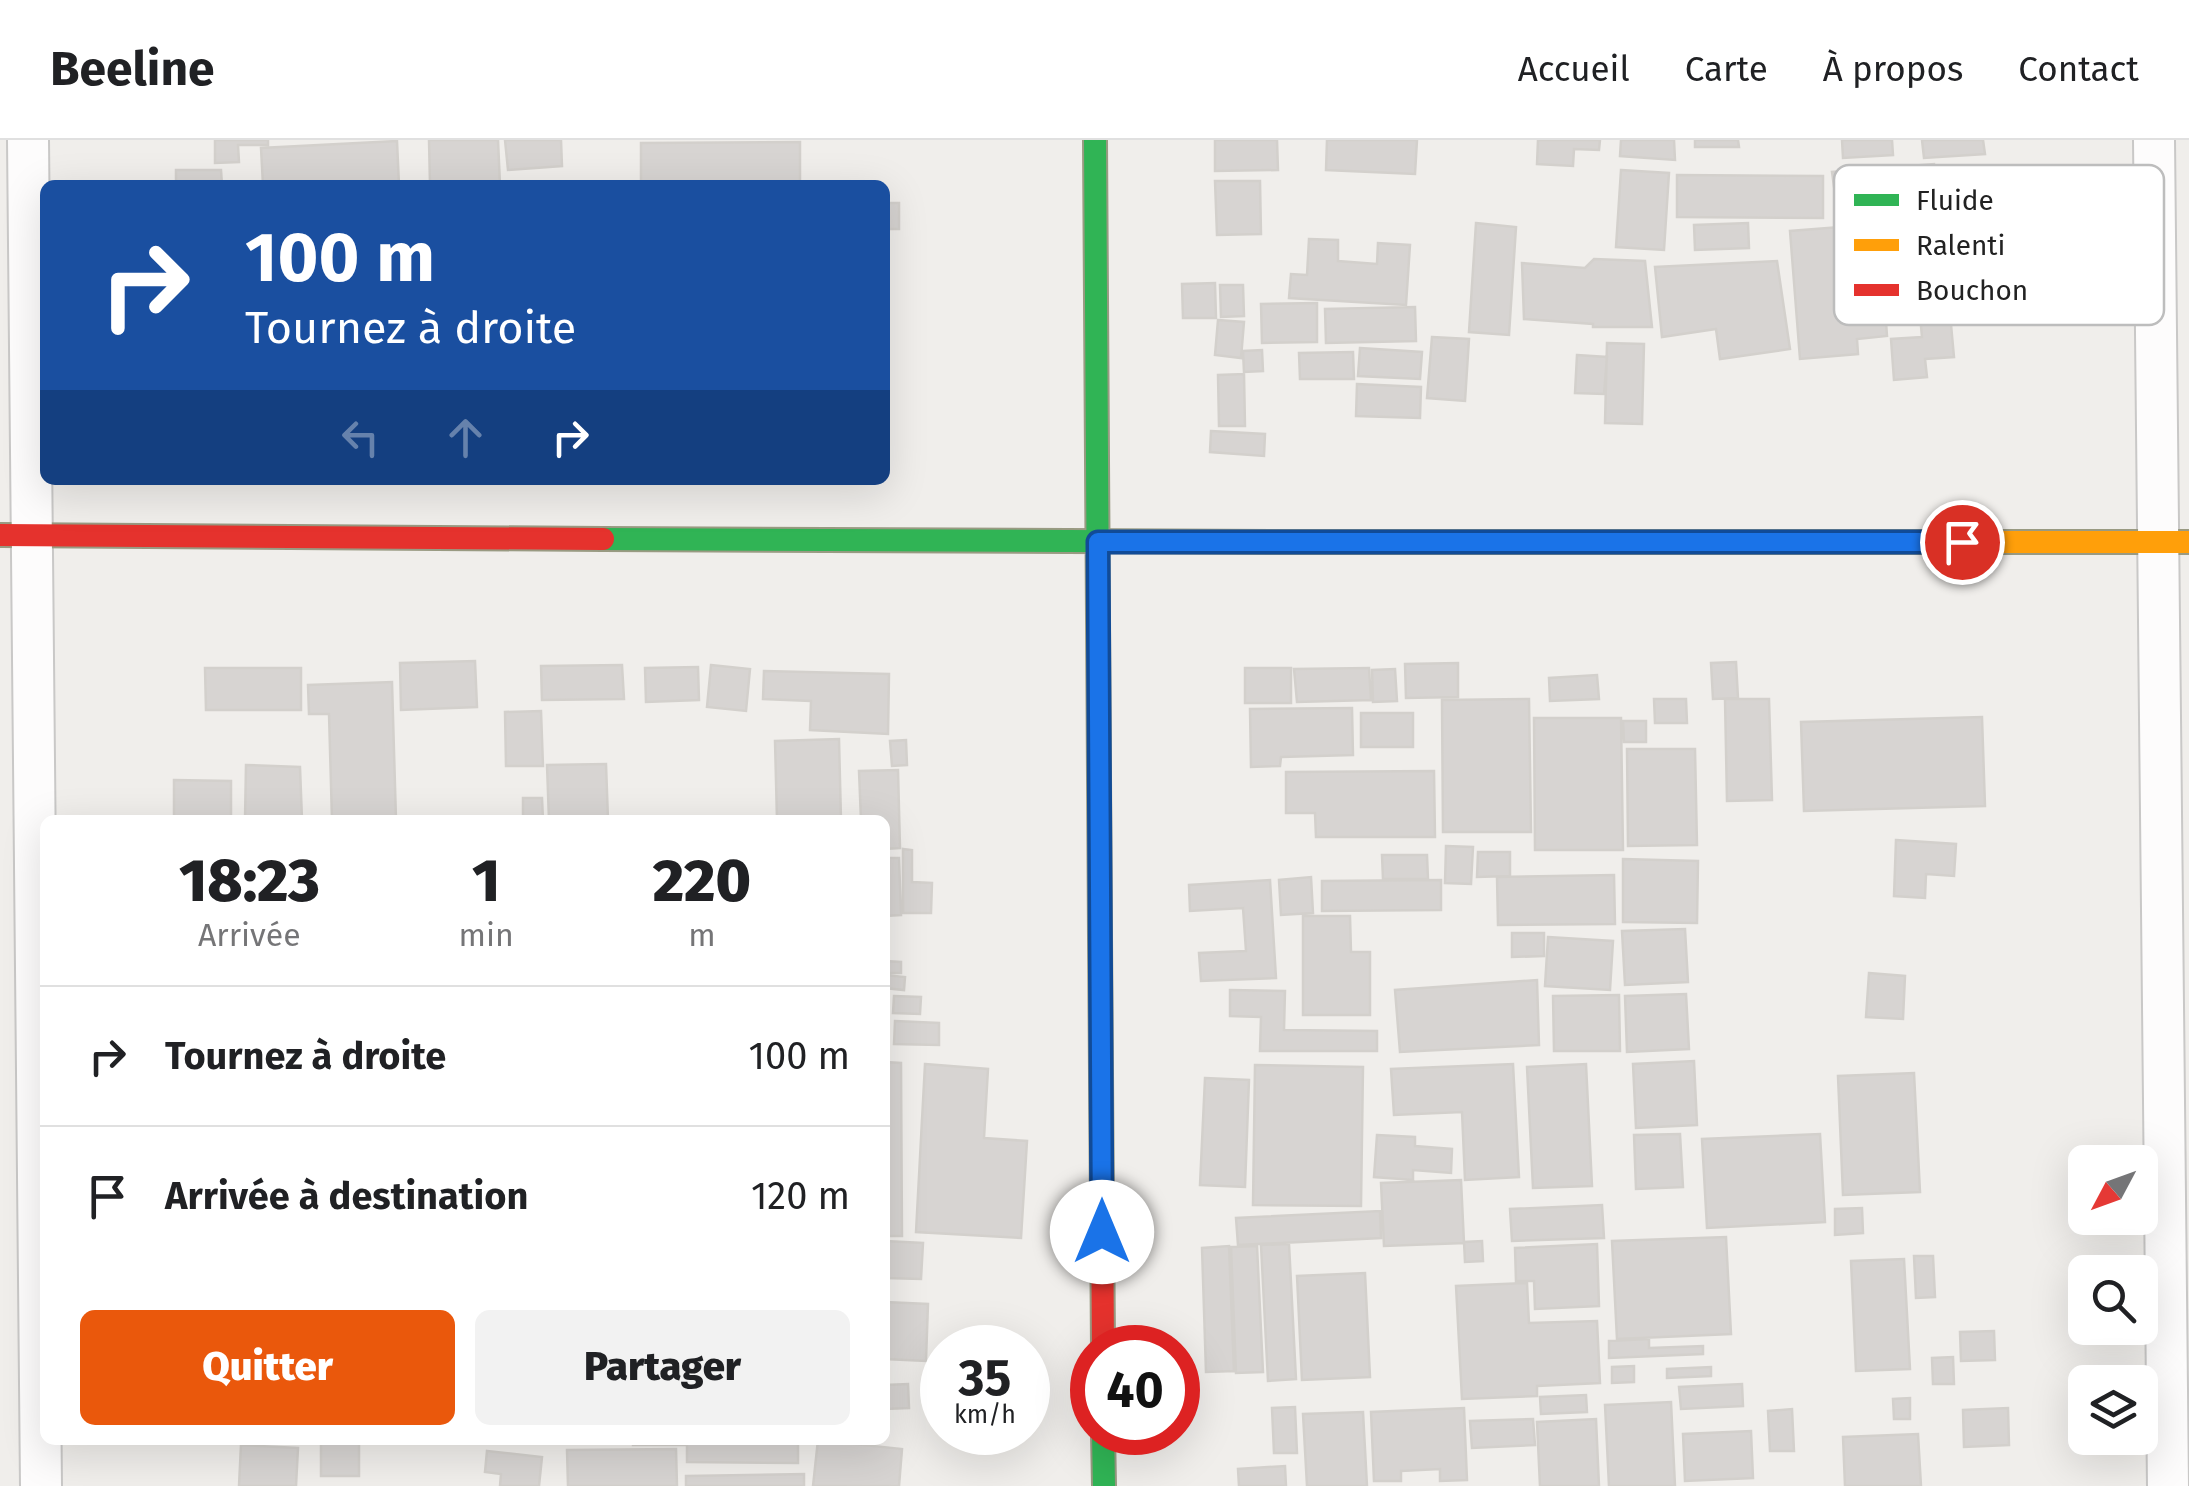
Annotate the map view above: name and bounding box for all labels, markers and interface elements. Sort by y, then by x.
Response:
text: Beeline [50,40,215,98]
text: Accueil [1518,48,1630,90]
text: Carte [1685,48,1768,90]
text: À propos [1823,48,1963,90]
text: Contact [2018,48,2139,90]
legend [1834,165,2164,325]
text: Fluide [1916,184,1994,217]
text: 100 m [245,216,435,300]
icon: right [80,220,210,350]
text: Ralenti [1916,229,2005,262]
text: Bouchon [1916,274,2028,307]
text: Tournez à droite [245,301,576,355]
icon: left [333,410,388,465]
icon: ahead [438,410,493,465]
icon: right [543,410,598,465]
pin [1920,500,2005,585]
icon: arrive [1935,515,1990,570]
text: 18:23 [179,845,320,917]
text: 1 [472,845,500,917]
text: 220 [653,845,751,917]
text: Arrivée [198,916,301,954]
text: min [459,916,514,954]
text: m [688,916,716,954]
icon: right [80,1029,135,1084]
text: Tournez à droite [165,1033,446,1079]
text: 100 m [749,1033,850,1079]
north arrow [2068,1145,2158,1235]
map controls [2068,1145,2158,1455]
icon: arrive [80,1169,135,1224]
text: Arrivée à destination [165,1173,528,1219]
text: 120 m [751,1173,850,1219]
position arrow [1050,1180,1154,1284]
button: search [2068,1255,2158,1345]
button: Quitter [80,1310,455,1425]
button: Partager [475,1310,850,1425]
speed limit sign: 40 [1070,1325,1200,1455]
text: 35 [959,1348,1011,1408]
button: layers [2068,1365,2158,1455]
text: km/h [954,1400,1016,1430]

